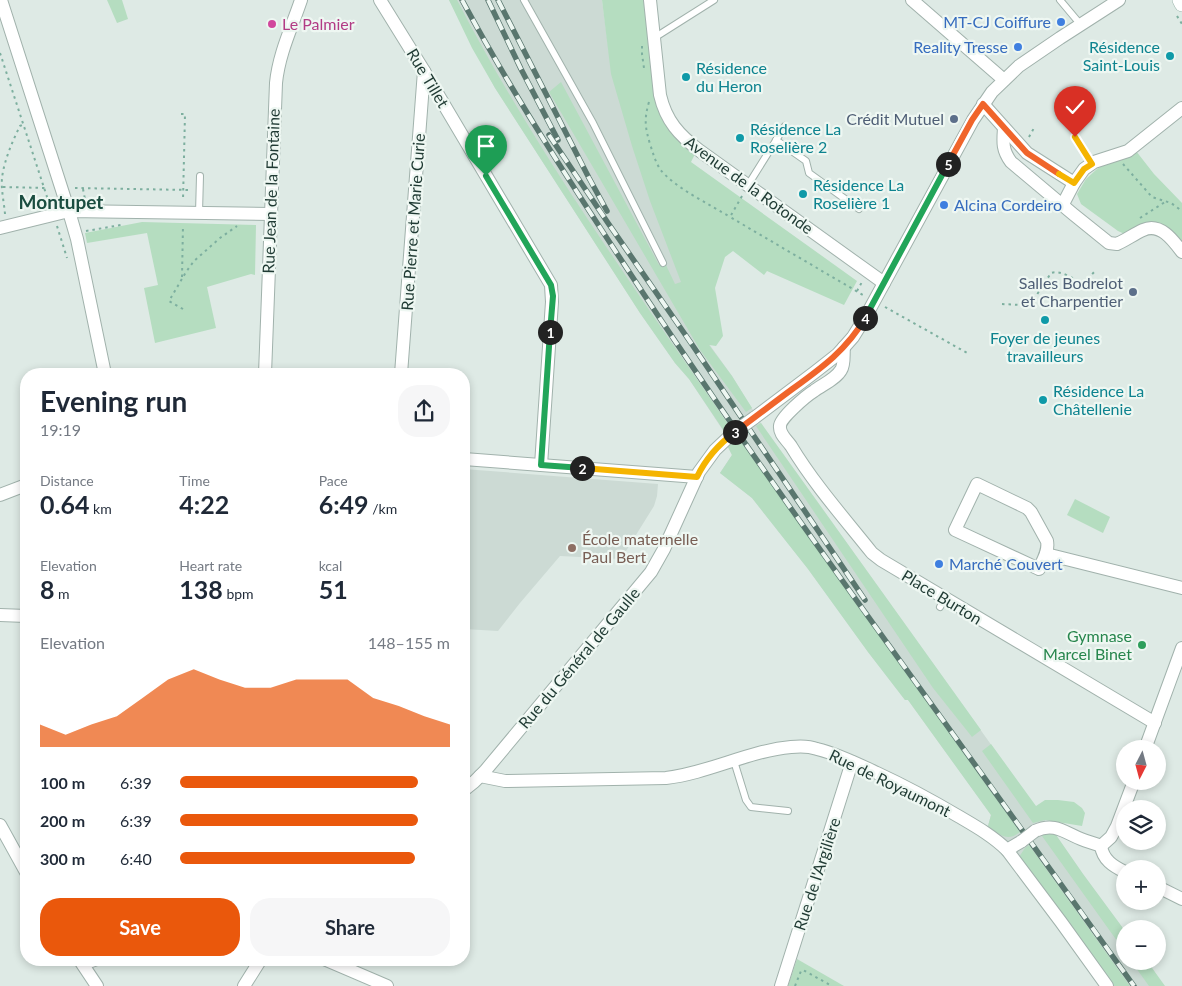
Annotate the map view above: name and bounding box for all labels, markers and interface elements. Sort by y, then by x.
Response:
place label: MT-CJ Coiffure [943,12,1051,31]
place label: Le Palmier [282,14,355,33]
marker: MT-CJ Coiffure [1055,16,1067,28]
marker: Le Palmier [266,18,278,30]
place label: Reality Tresse [913,37,1008,56]
place label: Résidence Saint-Louis [1083,37,1160,74]
marker: Reality Tresse [1012,41,1024,53]
street label: Rue Tillet [403,45,454,111]
marker: Résidence Saint-Louis [1164,50,1176,62]
place label: Résidence du Heron [696,58,767,95]
marker: Résidence du Heron [680,71,692,83]
pin [1054,86,1096,137]
icon: check [1061,93,1089,121]
street label: Rue Jean de la Fontaine [258,108,283,274]
place label: Crédit Mutuel [846,109,944,128]
marker: Crédit Mutuel [948,113,960,125]
place label: Résidence La Roselière 2 [750,119,841,156]
pin [465,125,507,176]
icon: arrive [472,132,500,160]
street label: Avenue de la Rotonde [681,132,817,238]
marker: Résidence La Roselière 2 [734,132,746,144]
street label: Rue Pierre et Marie Curie [397,133,428,311]
pin: 5 [936,152,960,176]
text: 5 [944,156,953,173]
place label: Résidence La Roselière 1 [813,175,904,212]
marker: Résidence La Roselière 1 [797,188,809,200]
district label: Montupet [19,190,103,213]
place label: Alcina Cordeiro [954,195,1062,214]
marker: Alcina Cordeiro [938,199,950,211]
place label: Salles Bodrelot et Charpentier [1019,273,1123,310]
marker: Salles Bodrelot et Charpentier [1127,286,1139,298]
pin: 4 [852,306,878,330]
text: 4 [861,310,870,327]
marker: Foyer de jeunes travailleurs [1039,314,1051,326]
pin: 1 [538,320,562,344]
text: 1 [546,324,555,341]
place label: Foyer de jeunes travailleurs [990,328,1100,365]
place label: Résidence La Châtellenie [1053,381,1144,418]
text: Evening run [40,384,187,418]
button: share [398,385,450,437]
marker: Résidence La Châtellenie [1037,394,1049,406]
text: 19:19 [40,420,81,439]
pin: 3 [722,420,748,444]
text: 3 [731,424,740,441]
pin: 2 [570,456,594,480]
text: 2 [578,460,587,477]
text: Distance [40,472,94,489]
text: Time [179,472,210,489]
text: Pace [319,472,348,489]
text: 0.64 [40,489,89,519]
text: 4:22 [179,489,229,519]
text: 6:49 [319,489,369,519]
text: km [89,500,112,517]
text: /km [369,500,397,517]
place label: École maternelle Paul Bert [582,529,698,566]
marker: École maternelle Paul Bert [566,542,578,554]
place label: Marché Couvert [949,554,1063,573]
text: Elevation [40,557,97,574]
text: Heart rate [179,557,242,574]
text: kcal [319,557,342,574]
marker: Marché Couvert [933,558,945,570]
street label: Place Burton [899,565,986,628]
text: 8 [40,574,55,604]
text: 138 [179,574,223,604]
text: 51 [319,574,348,604]
street label: Rue du Général de Gaulle [514,583,643,732]
text: m [55,585,70,602]
text: bpm [223,585,254,602]
place label: Gymnase Marcel Binet [1043,626,1132,663]
text: Elevation [40,633,105,652]
text: 148–155 m [368,633,450,652]
marker: Gymnase Marcel Binet [1136,639,1148,651]
north arrow [1116,740,1166,790]
map controls [1116,740,1166,970]
street label: Rue de Royaumont [826,745,954,820]
text: 100 m [40,773,85,792]
text: 6:39 [120,773,152,792]
button: layers [1116,800,1166,850]
text: 200 m [40,811,85,830]
text: 6:39 [120,811,152,830]
street label: Rue de l'Argilière [789,815,844,933]
text: 300 m [40,849,85,868]
text: 6:40 [120,849,152,868]
button: + [1116,860,1166,910]
button: Save [40,898,240,956]
button: Share [250,898,450,956]
button: − [1116,920,1166,970]

